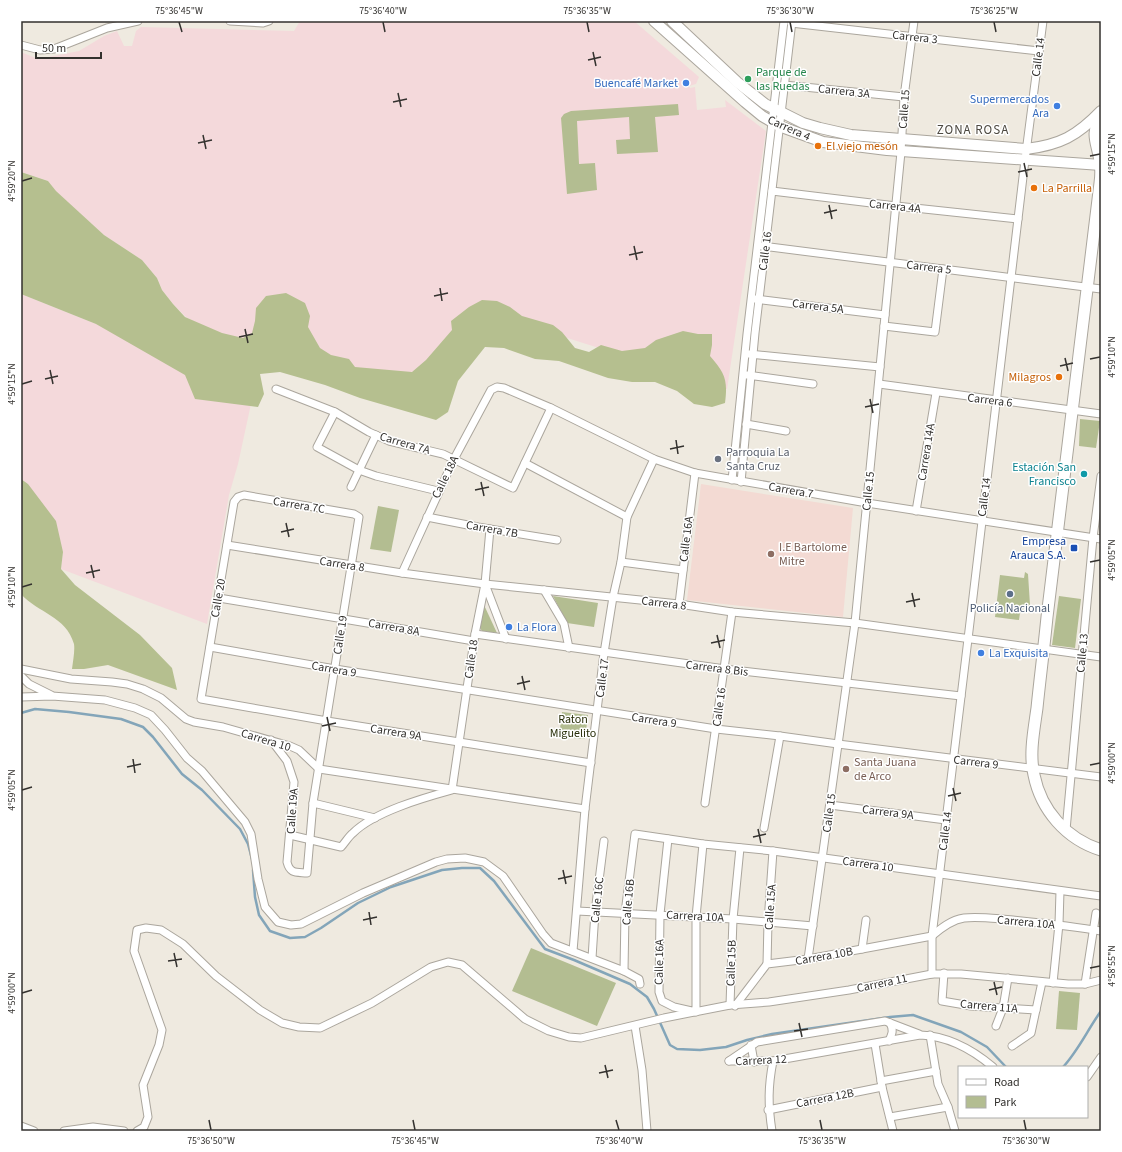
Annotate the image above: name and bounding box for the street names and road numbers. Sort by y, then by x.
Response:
street label: Carrera 3 [892,27,938,48]
street label: Calle 14 [1028,36,1049,78]
street label: Carrera 3A [817,80,871,103]
street label: Calle 15 [895,89,914,129]
street label: Carrera 4 [765,111,813,145]
street label: Carrera 4A [868,195,922,218]
street label: Calle 16 [755,230,776,272]
street label: Carrera 5 [905,256,953,279]
street label: Carrera 5A [791,295,845,318]
street label: Carrera 6 [966,389,1014,412]
street label: Carrera 14A [914,422,939,482]
street label: Carrera 7A [378,428,433,459]
street label: Calle 18A [428,452,463,502]
street label: Calle 15 [858,471,879,511]
street label: Calle 14 [974,476,995,518]
street label: Carrera 7 [767,478,815,503]
street label: Carrera 7C [272,493,326,518]
street label: Calle 16A [675,515,698,563]
street label: Carrera 7B [465,517,519,542]
street label: Carrera 8 [318,553,366,576]
street label: Calle 20 [207,577,230,619]
street label: Carrera 8 [640,592,688,615]
street label: Calle 19 [329,614,352,656]
street label: Carrera 8A [367,615,421,640]
street label: Calle 13 [1072,633,1093,673]
street label: Calle 18 [460,638,483,680]
street label: Carrera 8 Bis [685,656,749,681]
street label: Carrera 9 [310,657,358,682]
street label: Calle 17 [592,657,613,699]
street label: Calle 16 [708,686,731,728]
street label: Carrera 9 [630,709,678,732]
street label: Carrera 9A [369,720,423,745]
street label: Carrera 10 [239,725,293,756]
street label: Carrera 9 [952,751,1000,774]
street label: Calle 19A [282,787,303,834]
street label: Calle 15 [818,792,841,834]
street label: Carrera 9A [861,801,915,824]
street label: Calle 14 [935,810,956,852]
street label: Carrera 10 [841,853,895,876]
street label: Calle 16C [587,876,608,924]
street label: Calle 16B [618,878,639,926]
street label: Calle 15A [760,883,781,930]
street label: Carrera 10A [666,906,725,927]
street label: Carrera 10A [996,912,1056,934]
street label: Calle 16A [651,938,668,985]
street label: Calle 15B [722,940,741,986]
street label: Carrera 10B [794,943,854,970]
street label: Carrera 11 [855,970,909,997]
street label: Carrera 11A [959,996,1019,1018]
street label: Carrera 12 [735,1051,787,1070]
street label: Carrera 12B [795,1085,855,1112]

